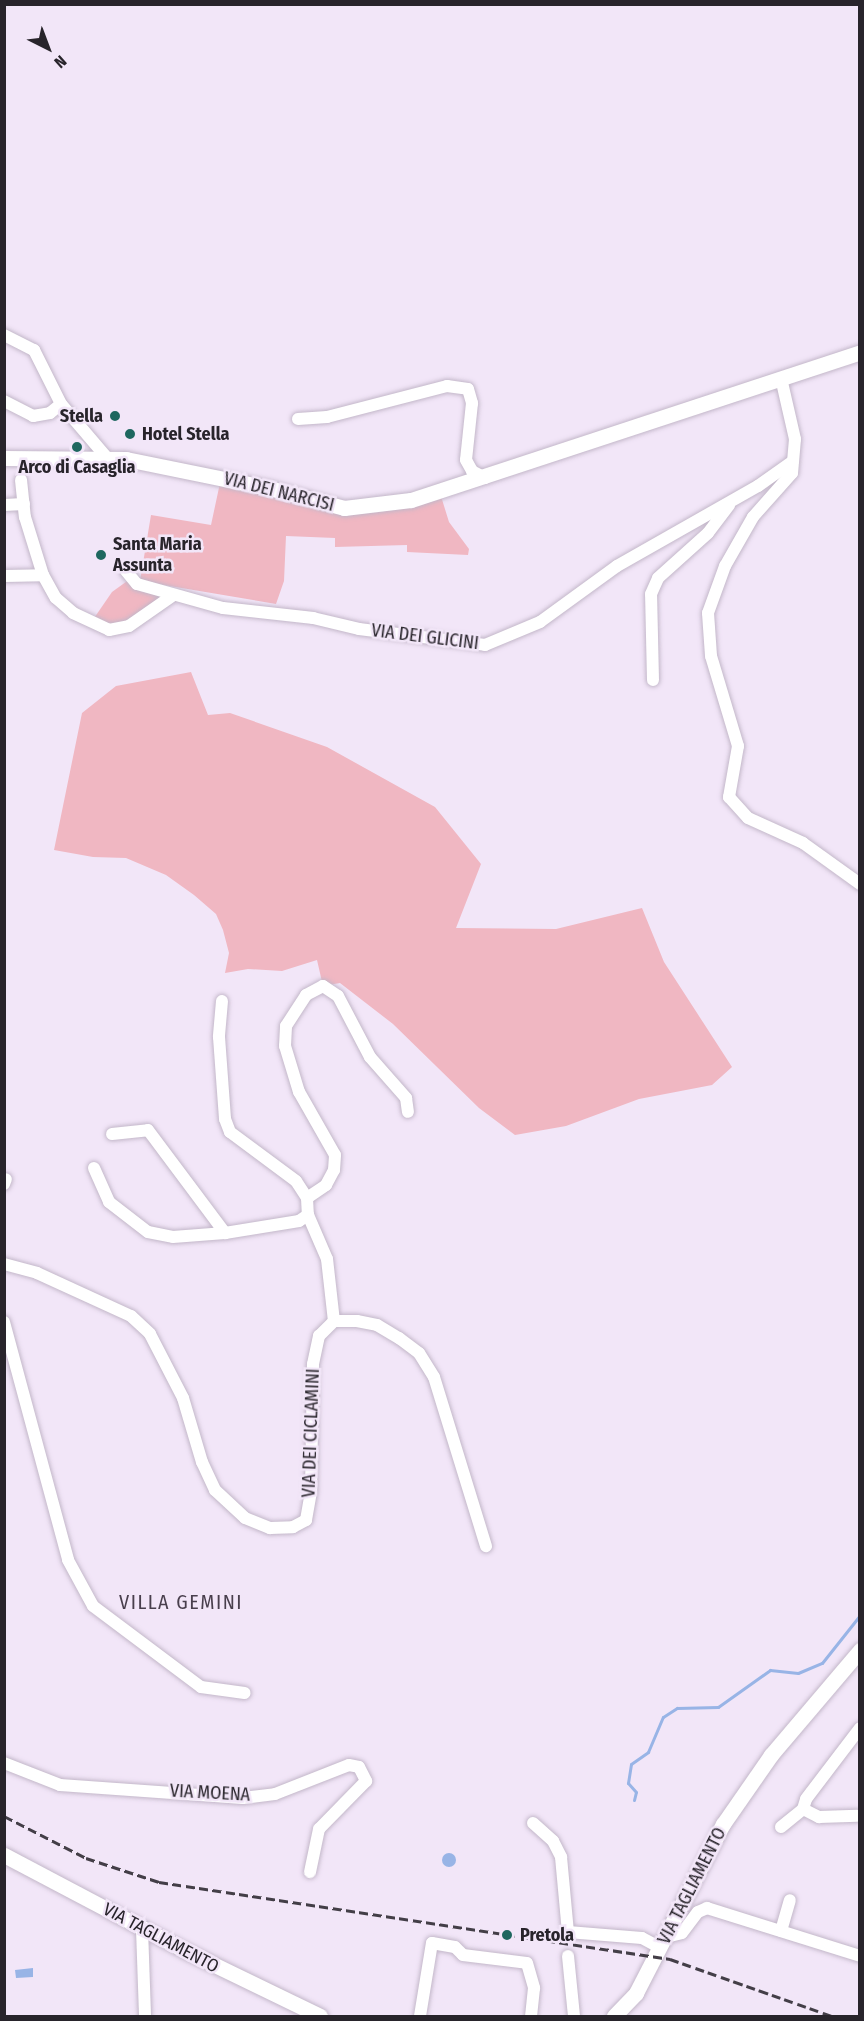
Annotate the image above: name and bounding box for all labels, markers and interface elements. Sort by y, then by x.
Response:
north arrow [18,18,78,78]
text: N [50,51,70,72]
place label: Stella [60,405,103,427]
marker: Stella [108,409,122,423]
place label: Hotel Stella [142,423,229,445]
marker: Hotel Stella [123,427,137,441]
marker: Arco di Casaglia [70,440,84,454]
place label: Arco di Casaglia [18,456,136,478]
street label: VIA DEI NARCISI [222,468,336,516]
place label: Santa Maria Assunta [113,534,202,576]
marker: Santa Maria Assunta [94,548,108,562]
street label: VIA DEI GLICINI [370,620,480,654]
street label: VIA DEI CICLAMINI [298,1368,324,1498]
district label: VILLA GEMINI [119,1590,243,1614]
street label: VIA MOENA [169,1780,251,1806]
street label: VIA TAGLIAMENTO [653,1824,731,1948]
street label: VIA TAGLIAMENTO [99,1898,223,1978]
place label: Pretola [520,1924,574,1946]
marker: Pretola [498,1926,516,1944]

